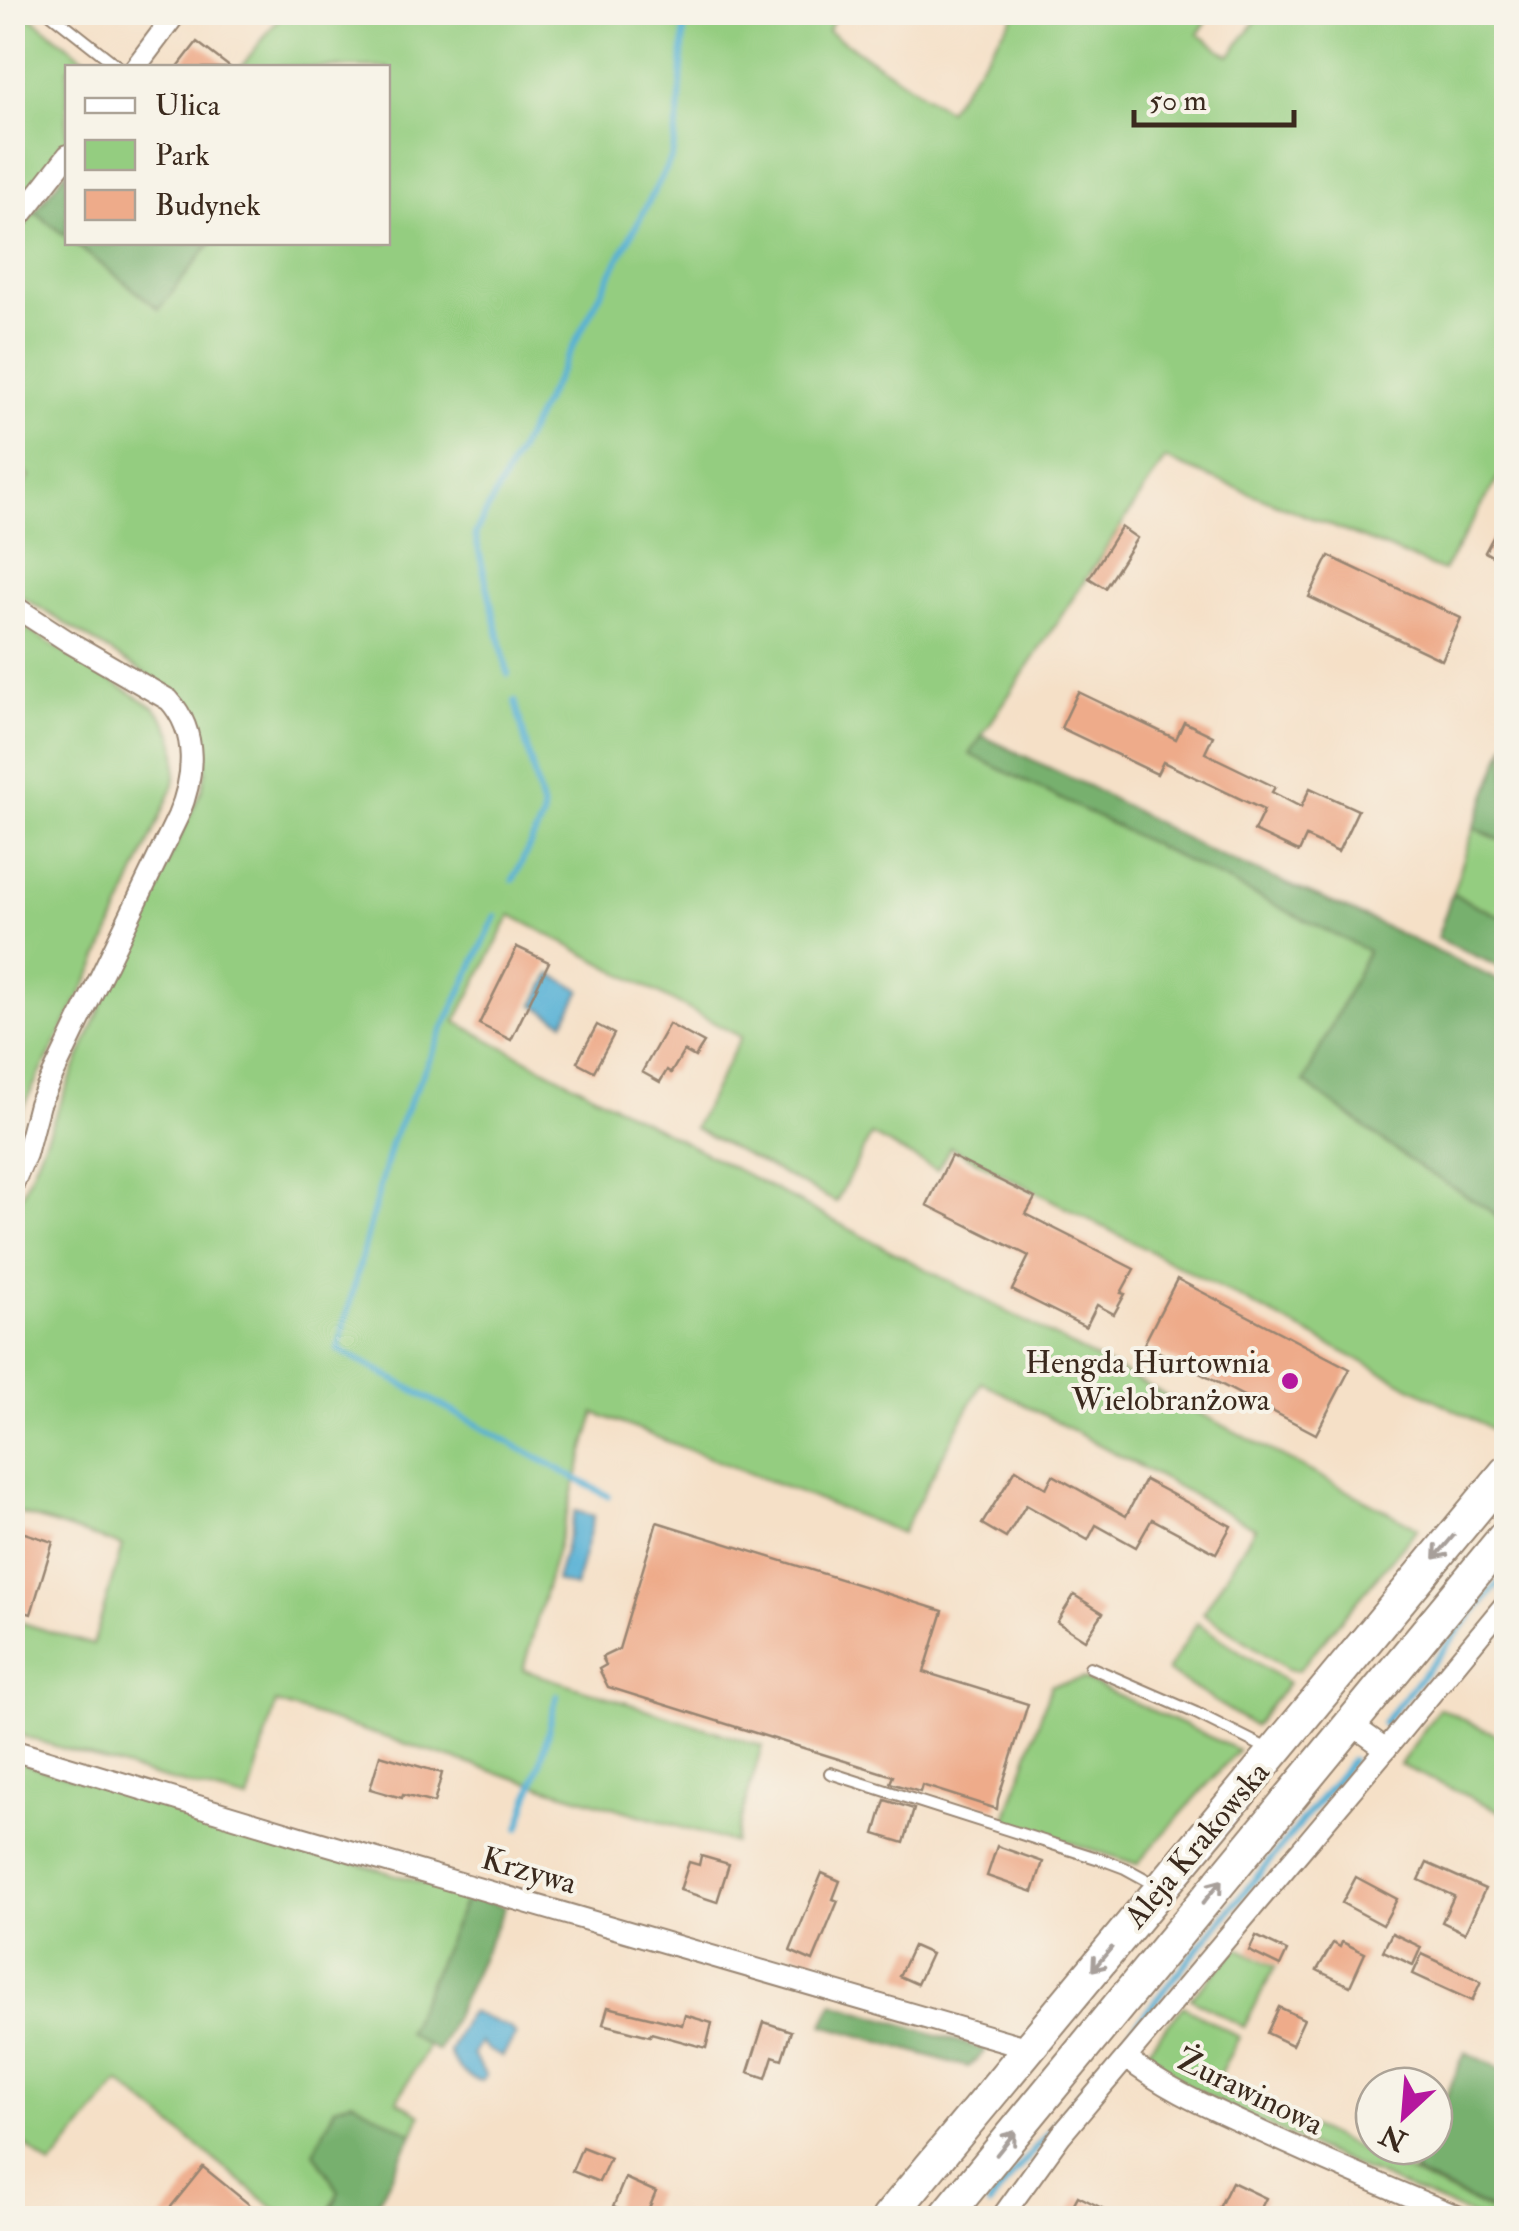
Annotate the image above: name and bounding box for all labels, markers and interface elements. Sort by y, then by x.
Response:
legend [65,65,390,245]
scale bar [1134,65,1294,127]
text: 50 m [1149,82,1207,119]
text: Ulica [155,87,221,124]
text: Park [155,137,210,174]
text: Budynek [155,187,261,224]
place label: Hengda Hurtownia Wielobranżowa [1025,1343,1271,1420]
marker: Hengda Hurtownia Wielobranżowa [1279,1370,1301,1392]
one-way arrow [1433,1534,1455,1560]
street label: Aleja Krakowska [1115,1753,1279,1937]
street label: Krzywa [477,1838,582,1904]
one-way arrow [1201,1880,1223,1906]
one-way arrow [1092,1945,1114,1971]
street label: Żurawinowa [1170,2039,1331,2145]
north arrow [1354,2066,1454,2166]
text: N [1374,2115,1414,2159]
one-way arrow [995,2131,1017,2157]

